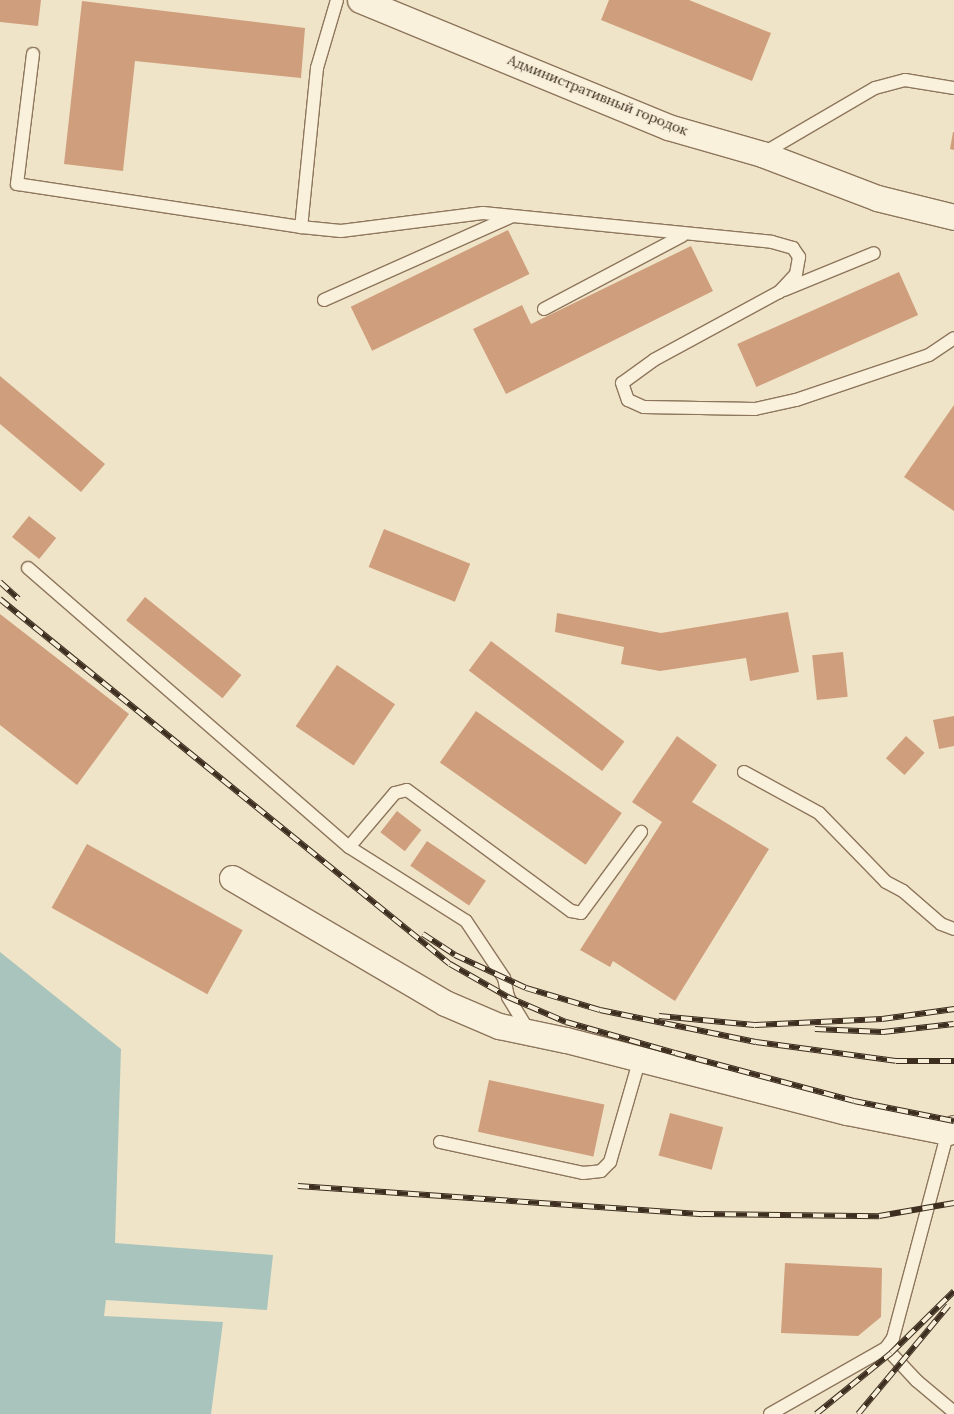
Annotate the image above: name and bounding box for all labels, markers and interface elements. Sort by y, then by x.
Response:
street label: Административный городок [505,51,691,139]

